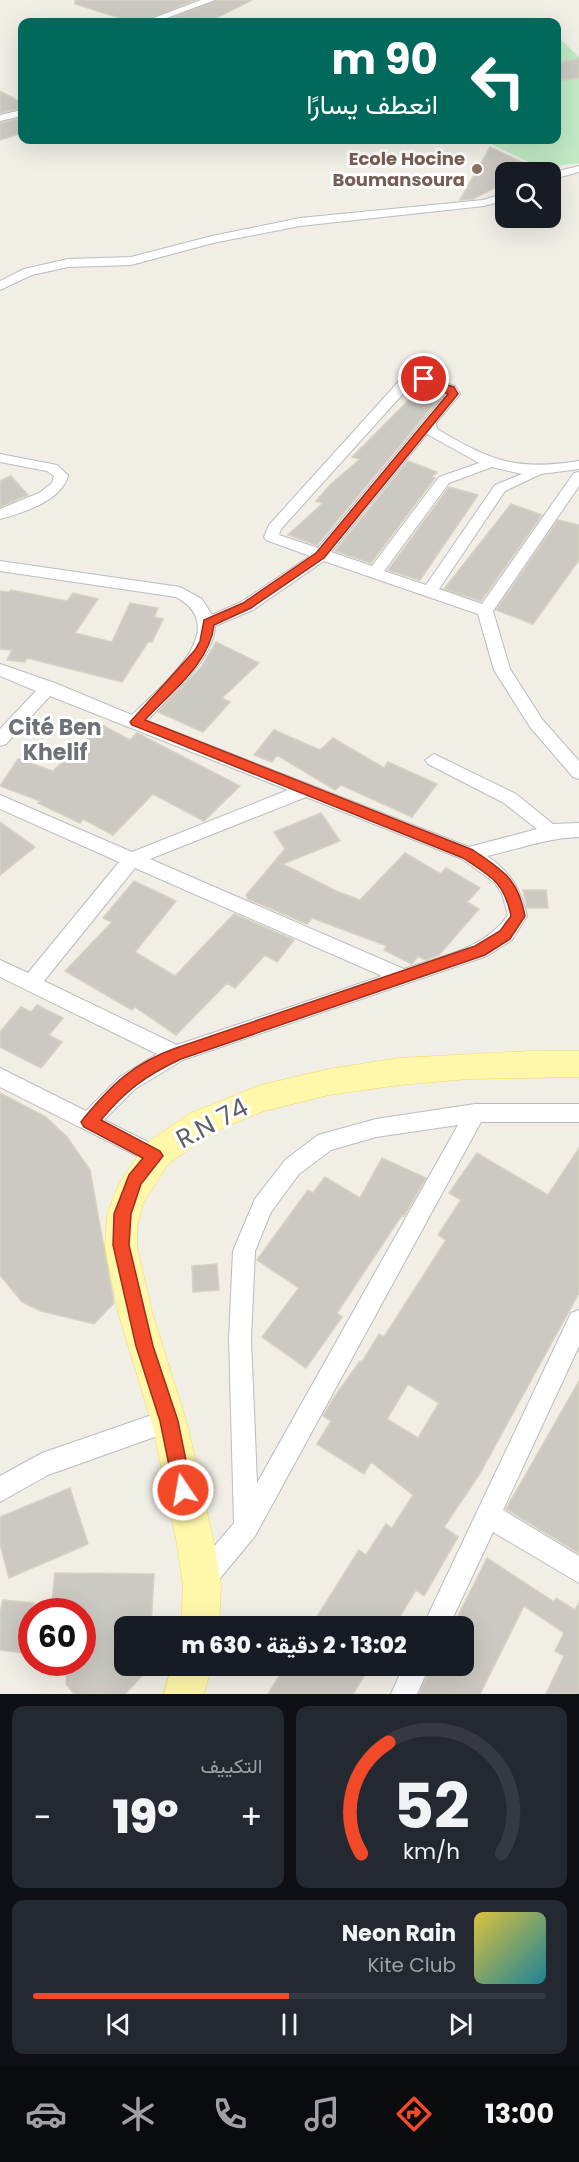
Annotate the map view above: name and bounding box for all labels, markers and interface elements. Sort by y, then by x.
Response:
text: 90 m [331,30,438,89]
icon: left [459,42,537,120]
text: انعطف يسارًا [306,86,438,123]
place label: Ecole Hocine Boumansoura [333,146,465,192]
marker: Ecole Hocine Boumansoura [470,162,484,176]
map controls [495,162,561,228]
button: search [495,162,561,228]
pin [398,353,449,404]
icon: arrive [407,362,440,395]
district label: Cité Ben Khelif [8,712,102,768]
street label: R.N 74 [170,1089,254,1157]
position arrow [151,1458,215,1522]
speed limit sign: 60 [18,1598,96,1676]
text: 13:02 · 2 دقيقة · 630 m [181,1630,407,1661]
text: التكييف [200,1752,263,1780]
text: 52 [393,1762,469,1850]
text: 19° [112,1786,179,1849]
text: − [33,1794,51,1841]
text: + [240,1794,263,1841]
text: km/h [403,1836,460,1867]
text: Neon Rain [342,1918,456,1949]
text: Kite Club [367,1951,456,1979]
icon: previous [102,2008,135,2041]
icon: pause [273,2008,306,2041]
icon: next [444,2008,477,2041]
icon: car [25,2093,67,2135]
icon: climate [117,2093,159,2135]
icon: phone [209,2093,251,2135]
icon: music [301,2093,343,2135]
icon: directions [393,2093,435,2135]
text: 13:00 [485,2095,554,2132]

